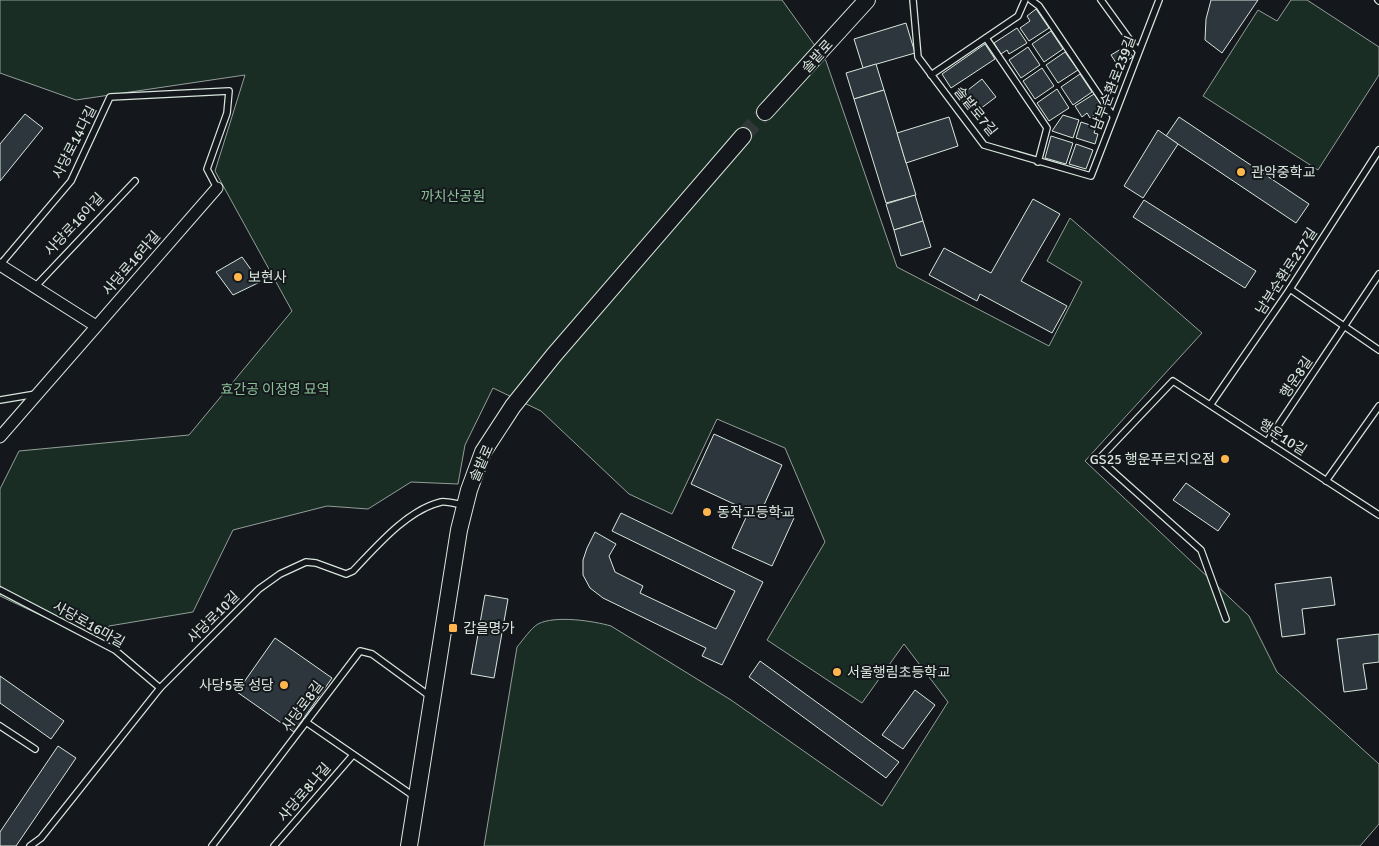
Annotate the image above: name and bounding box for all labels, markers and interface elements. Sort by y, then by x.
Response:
street label: 남부순환로239길 [1088,33,1139,133]
street label: 솔밭로 [798,36,837,76]
street label: 솔밭로7길 [950,83,1001,140]
street label: 사당로14다길 [49,103,100,182]
place label: 관악중학교 [1251,164,1316,181]
marker: 관악중학교 [1235,166,1247,178]
park label: 까치산공원 [421,188,485,205]
street label: 사당로16아길 [41,189,108,259]
street label: 남부순환로237길 [1252,225,1321,318]
street label: 사당로16라길 [99,228,164,299]
place label: 보현사 [248,269,287,286]
marker: 보현사 [232,271,244,283]
street label: 행운8길 [1276,353,1316,401]
park label: 효간공 이정영 묘역 [220,381,330,398]
street label: 행운10길 [1256,416,1310,459]
street label: 솔밭로 [466,442,497,484]
place label: GS25 행운푸르지오점 [1090,451,1215,468]
marker: GS25 행운푸르지오점 [1219,453,1231,465]
place label: 동작고등학교 [717,504,794,521]
marker: 동작고등학교 [701,506,713,518]
street label: 사당로10길 [184,588,243,647]
street label: 사당로16마길 [50,598,128,651]
place label: 갑을명가 [463,620,515,637]
marker: 갑을명가 [447,622,459,634]
place label: 서울행림초등학교 [847,664,950,681]
marker: 서울행림초등학교 [831,666,843,678]
place label: 사당5동 성당 [199,677,274,694]
street label: 사당로8길 [278,678,327,735]
marker: 사당5동 성당 [278,679,290,691]
street label: 사당로8나길 [274,760,334,825]

